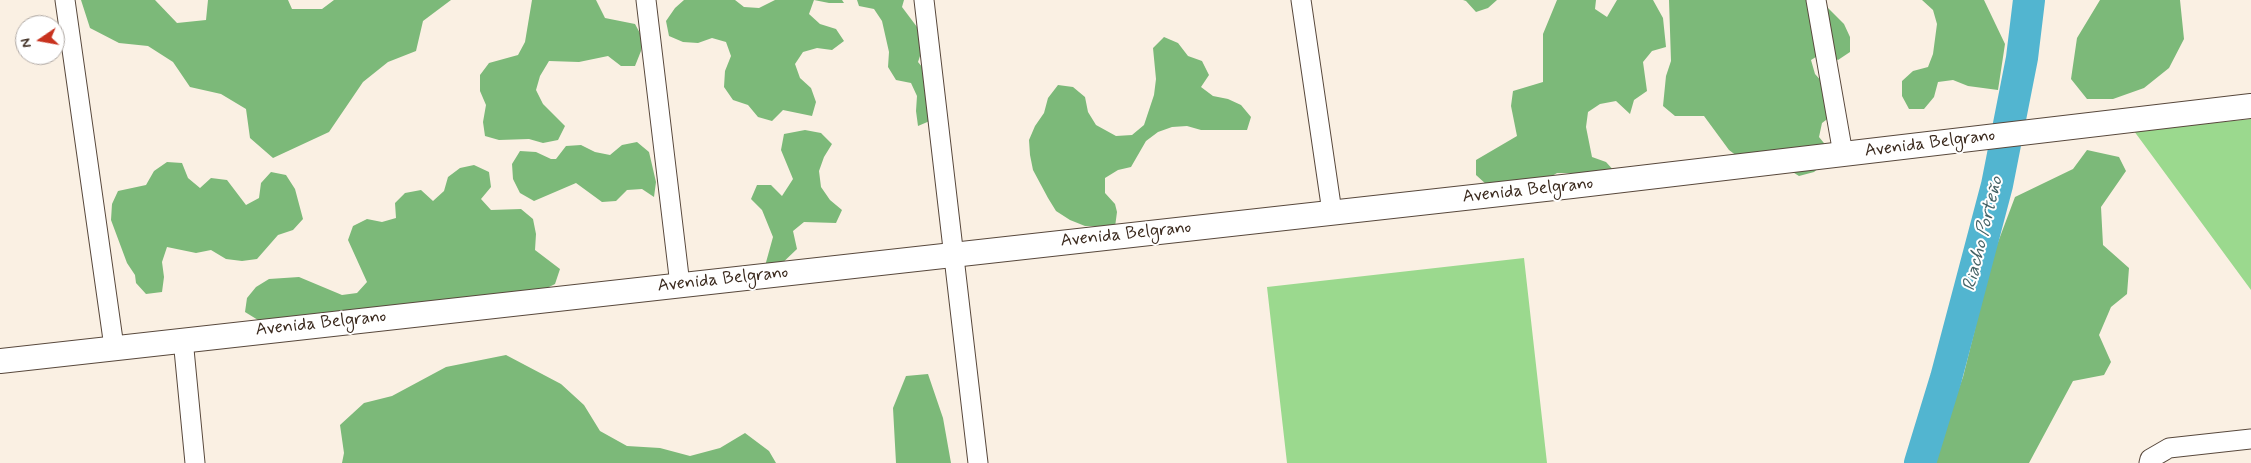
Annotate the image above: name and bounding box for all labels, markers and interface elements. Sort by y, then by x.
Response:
north arrow [15,15,65,65]
text: N [17,36,36,49]
street label: Avenida Belgrano [1863,125,1997,163]
street label: Avenida Belgrano [1461,173,1595,209]
water label: Riacho Porteño [1959,174,2009,294]
street label: Avenida Belgrano [1059,217,1193,253]
street label: Avenida Belgrano [656,262,790,298]
street label: Avenida Belgrano [254,306,388,342]

